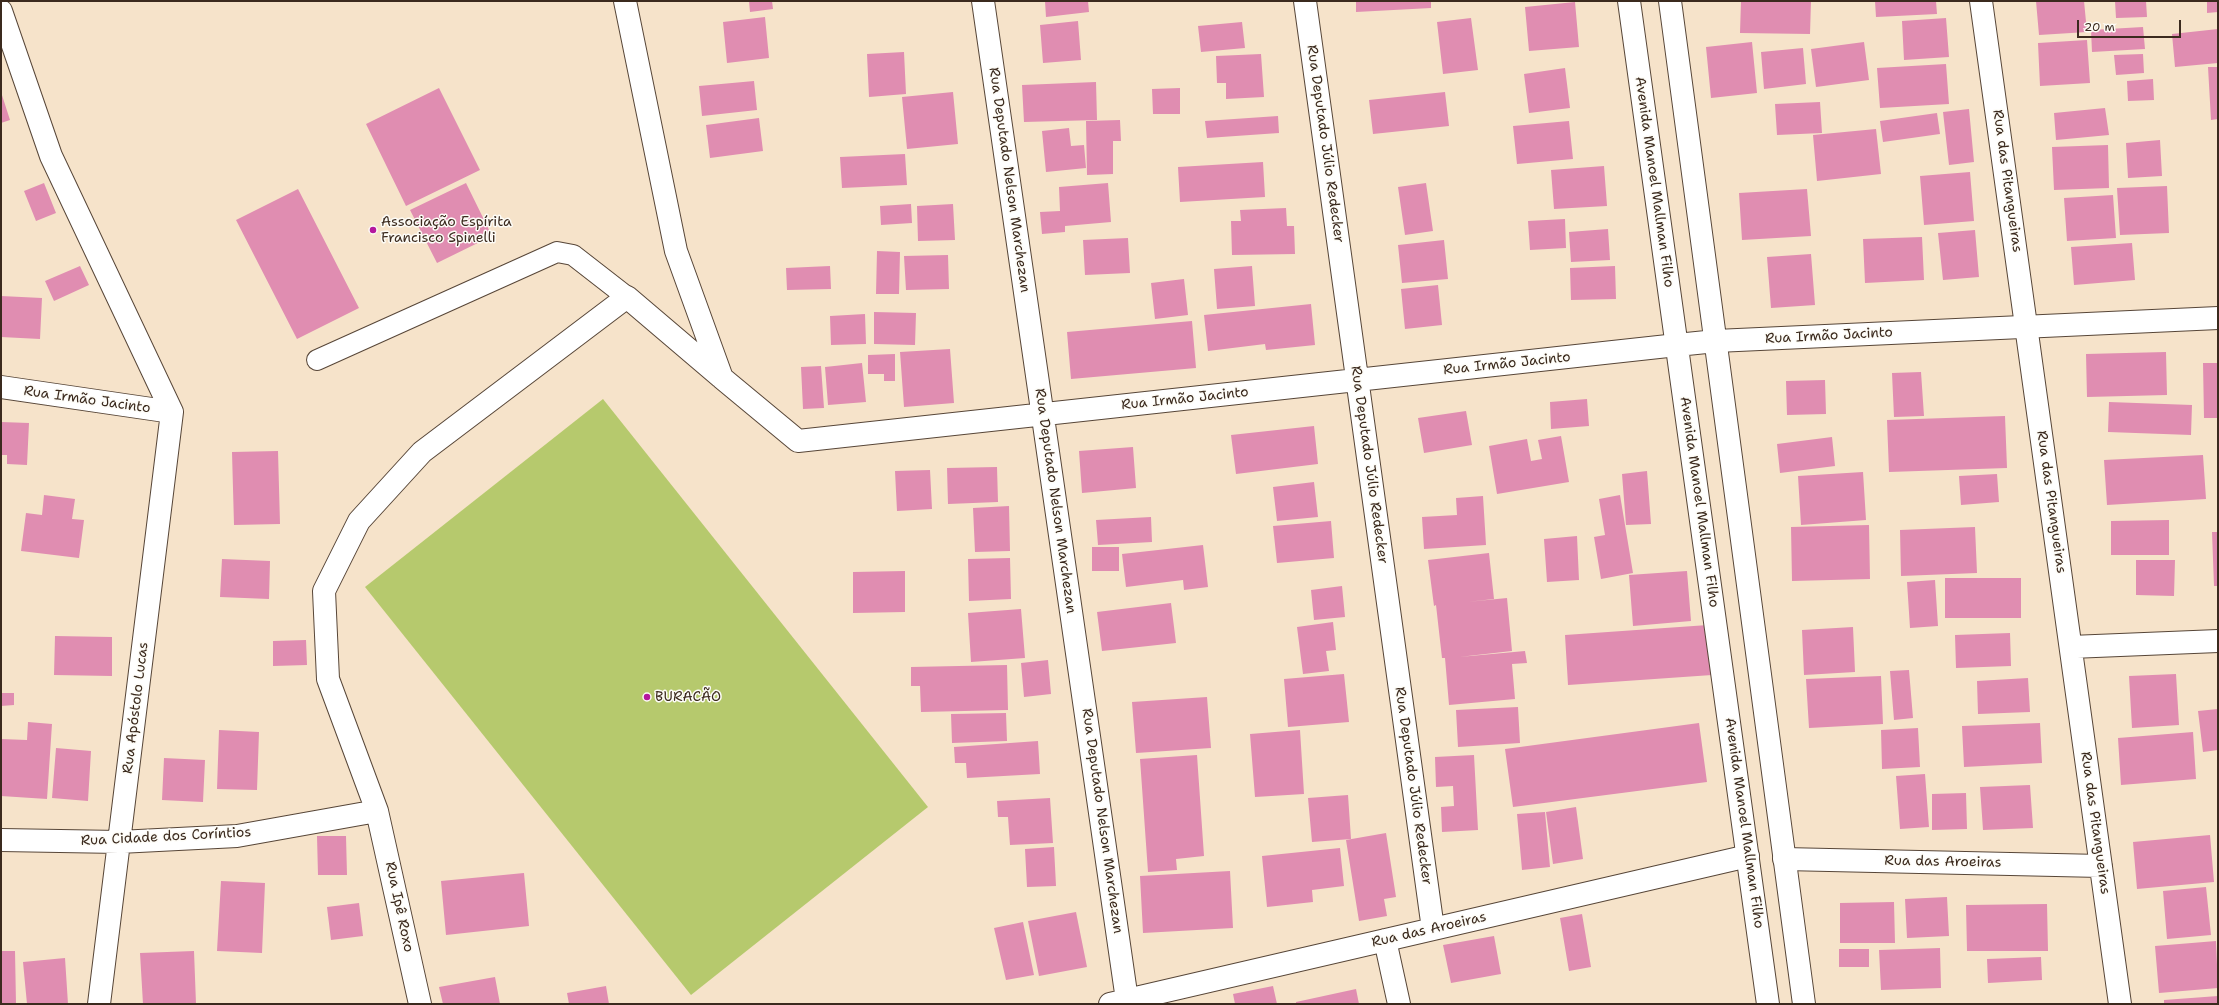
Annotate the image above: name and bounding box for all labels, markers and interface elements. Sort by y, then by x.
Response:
scale bar [2079,12,2183,38]
text: 20 m [2084,19,2115,35]
street label: Rua Deputado Júlio Redecker [1303,44,1347,244]
street label: Rua Deputado Nelson Marchezan [985,66,1033,294]
street label: Avenida Manoel Mallman Filho [1631,75,1677,289]
street label: Rua das Pitangueiras [1989,109,2025,253]
place label: Associação Espírita Francisco Spinelli [381,214,512,246]
marker: Associação Espírita Francisco Spinelli [368,225,378,235]
street label: Rua Irmão Jacinto [1765,324,1893,348]
street label: Rua Irmão Jacinto [1443,349,1571,379]
street label: Rua Deputado Júlio Redecker [1347,365,1391,565]
street label: Rua Irmão Jacinto [22,383,152,417]
street label: Rua Irmão Jacinto [1121,384,1249,414]
street label: Rua Deputado Nelson Marchezan [1031,387,1079,615]
street label: Avenida Manoel Mallman Filho [1676,395,1722,609]
street label: Rua das Pitangueiras [2033,430,2069,574]
street label: Rua Apóstolo Lucas [120,641,152,775]
street label: Rua Deputado Júlio Redecker [1391,686,1435,886]
place label: BURACÃO [655,689,721,705]
marker: BURACÃO [642,692,652,702]
street label: Rua Deputado Nelson Marchezan [1078,707,1126,935]
street label: Avenida Manoel Mallman Filho [1721,716,1767,930]
street label: Rua das Pitangueiras [2077,751,2113,895]
street label: Rua Cidade dos Coríntios [80,824,252,850]
street label: Rua das Aroeiras [1884,853,2002,871]
street label: Rua Ipê Roxo [381,860,417,954]
street label: Rua das Aroeiras [1370,909,1488,951]

